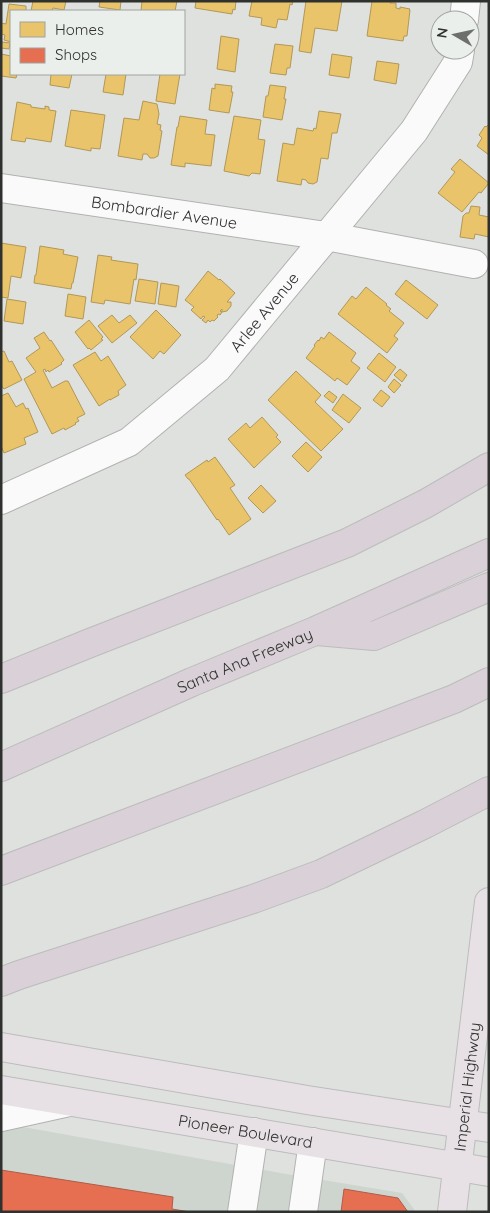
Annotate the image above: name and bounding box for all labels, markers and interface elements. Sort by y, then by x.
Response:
legend [10,10,185,75]
north arrow [430,10,480,60]
text: Homes [55,20,104,39]
text: N [432,26,452,39]
text: Shops [55,45,97,64]
street label: Bombardier Avenue [90,191,239,233]
street label: Arlee Avenue [226,268,303,356]
street label: Santa Ana Freeway [174,623,315,697]
street label: Imperial Highway [449,1021,485,1152]
street label: Pioneer Boulevard [177,1110,314,1152]

